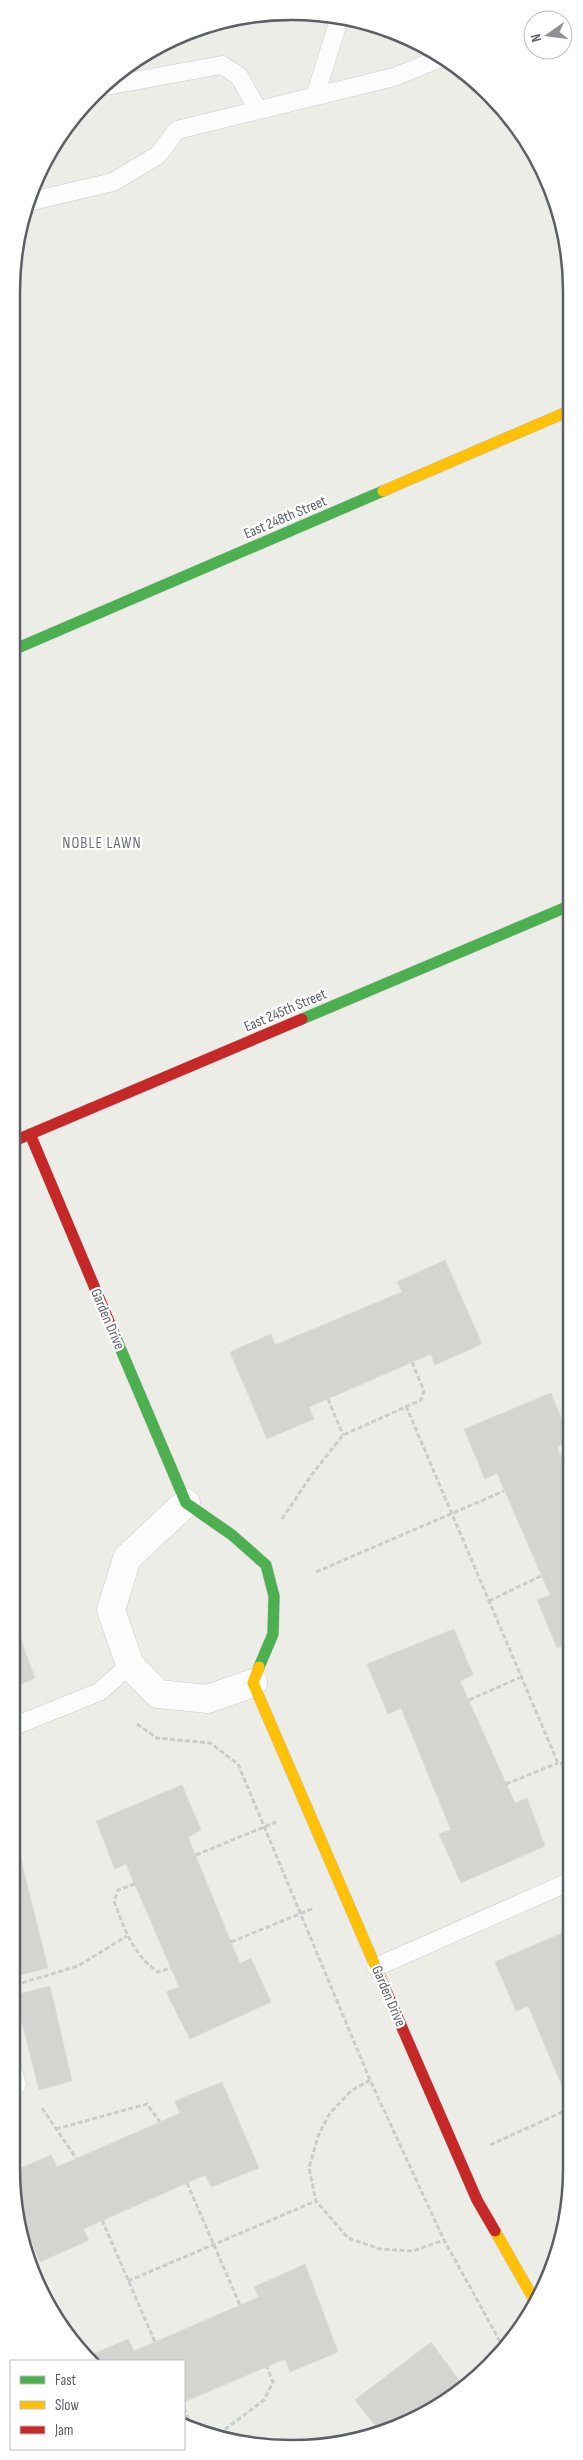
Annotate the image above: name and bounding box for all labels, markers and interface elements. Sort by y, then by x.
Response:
north arrow [523,10,573,60]
text: N [527,32,545,44]
street label: East 248th Street [241,491,330,543]
district label: NOBLE LAWN [62,834,142,853]
street label: East 245th Street [241,984,330,1036]
street label: Garden Drive [86,1286,129,1353]
street label: Garden Drive [367,1963,410,2030]
legend [10,2360,185,2450]
text: Fast [55,2371,77,2390]
text: Slow [55,2396,79,2415]
text: Jam [54,2421,73,2440]

